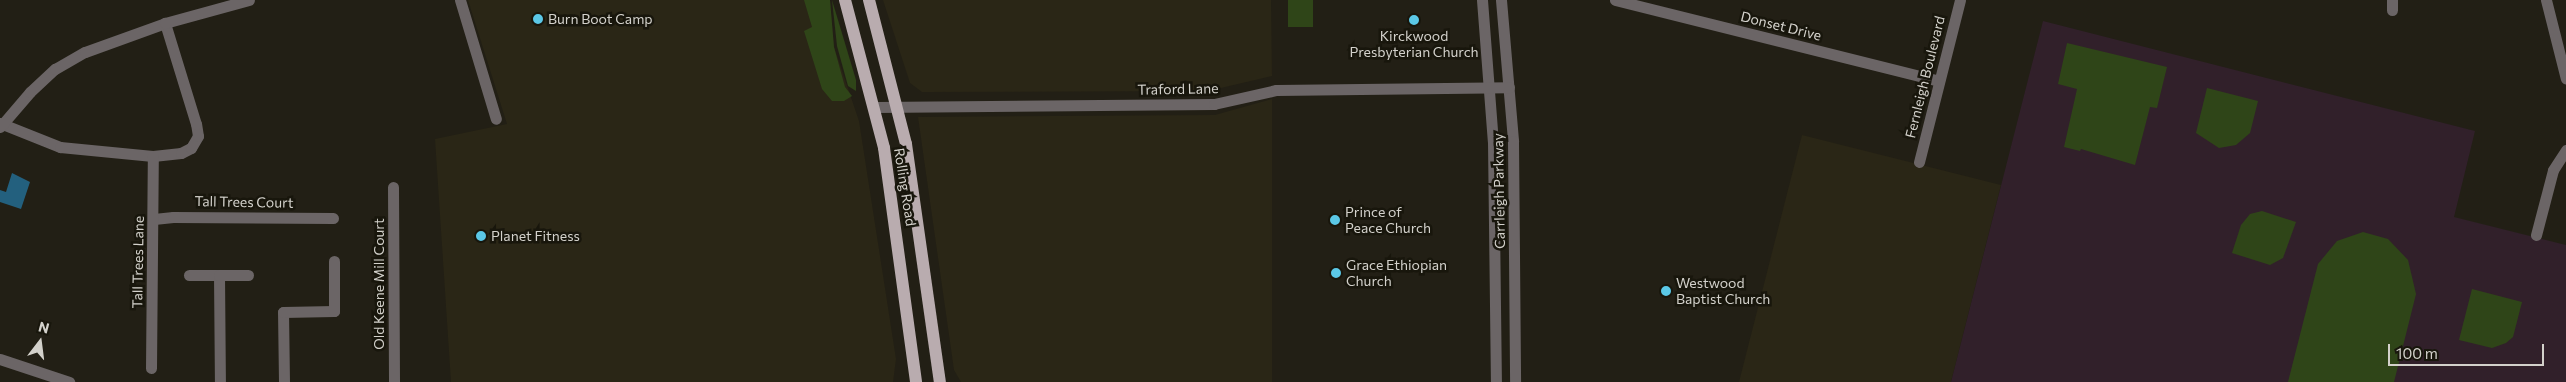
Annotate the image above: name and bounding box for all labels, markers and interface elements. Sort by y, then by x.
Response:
street label: Donset Drive [1739,8,1823,44]
place label: Burn Boot Camp [548,11,653,27]
marker: Burn Boot Camp [532,13,544,25]
marker: Kirckwood Presbyterian Church [1408,14,1420,26]
street label: Fernleigh Boulevard [1902,14,1948,140]
place label: Kirckwood Presbyterian Church [1349,28,1479,60]
street label: Traford Lane [1137,80,1219,98]
street label: Carrleigh Parkway [1490,133,1508,249]
street label: Rolling Road [891,147,919,227]
street label: Tall Trees Court [194,193,294,211]
place label: Prince of Peace Church [1345,204,1431,236]
marker: Prince of Peace Church [1329,214,1341,226]
street label: Tall Trees Lane [129,216,147,308]
street label: Old Keene Mill Court [371,218,387,350]
place label: Planet Fitness [491,228,580,244]
marker: Planet Fitness [475,230,487,242]
place label: Grace Ethiopian Church [1346,257,1447,290]
marker: Grace Ethiopian Church [1330,267,1342,279]
place label: Westwood Baptist Church [1676,275,1770,308]
marker: Westwood Baptist Church [1660,285,1672,297]
north arrow [15,317,65,367]
text: N [37,317,51,337]
scale bar [2391,334,2547,366]
text: 100 m [2396,344,2438,362]

